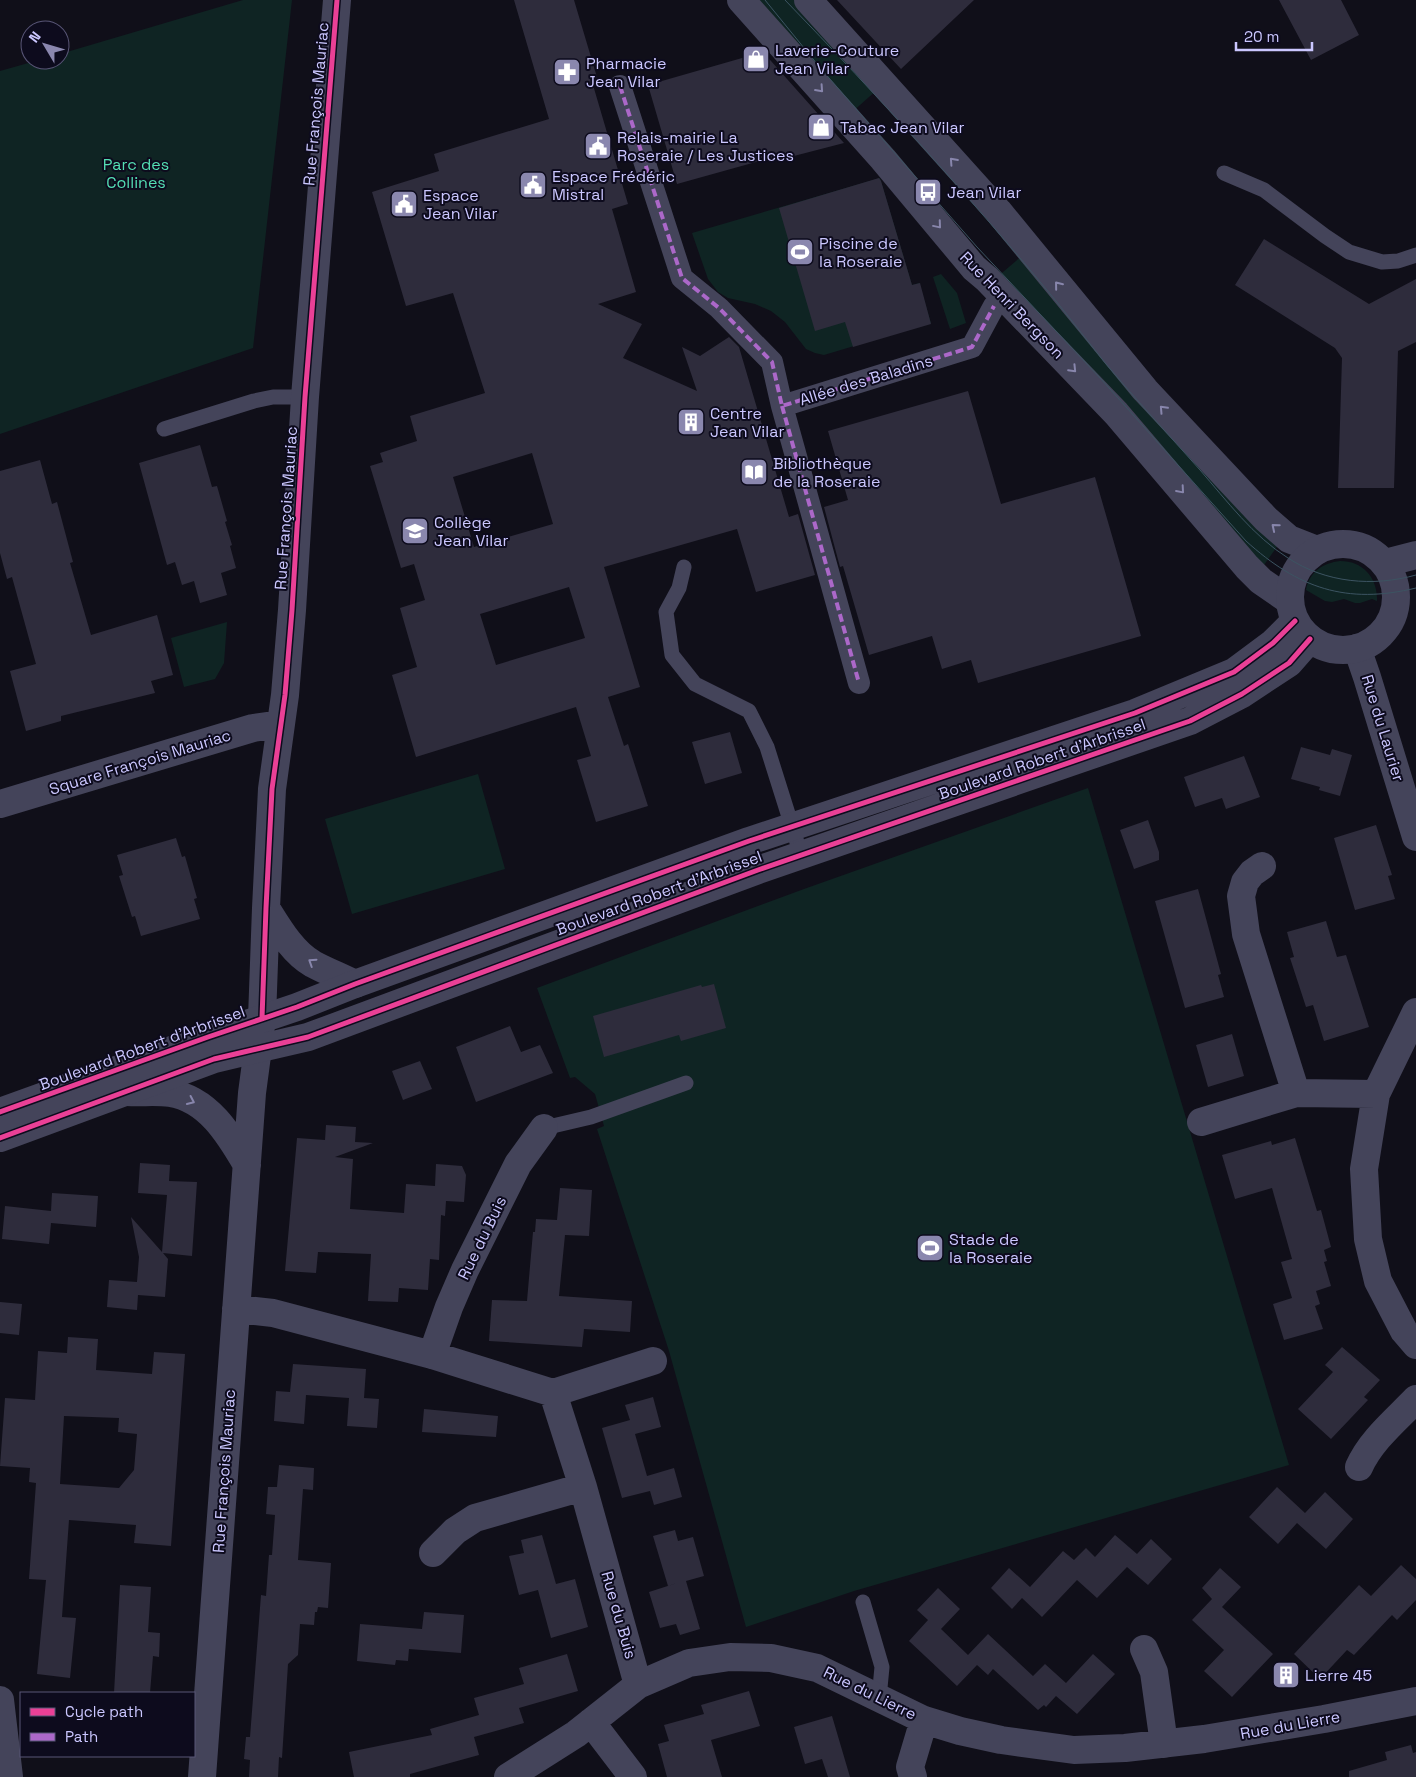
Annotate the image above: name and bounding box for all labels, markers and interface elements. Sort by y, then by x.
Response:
north arrow [20,20,70,70]
scale bar [1236,20,1312,52]
street label: Rue François Mauriac [298,21,334,187]
text: 20 m [1244,27,1279,46]
text: N [25,28,45,46]
place label: Laverie-Couture Jean Vilar [775,40,899,79]
shop icon: Laverie-Couture Jean Vilar [741,44,771,74]
place label: Pharmacie Jean Vilar [586,53,666,92]
pharmacy icon: Pharmacie Jean Vilar [552,57,582,87]
one-way arrow [814,83,823,92]
shop icon: Tabac Jean Vilar [806,112,836,142]
place label: Tabac Jean Vilar [840,117,965,138]
place label: Relais-mairie La Roseraie / Les Justices [617,127,794,166]
public building icon: Relais-mairie La Roseraie / Les Justices [583,131,613,161]
park label: Parc des Collines [103,154,169,193]
one-way arrow [950,158,959,167]
place label: Espace Frédéric Mistral [552,166,675,205]
public building icon: Espace Frédéric Mistral [518,170,548,200]
bus stop icon: Jean Vilar [913,177,943,207]
place label: Jean Vilar [947,182,1021,203]
place label: Espace Jean Vilar [423,185,497,224]
public building icon: Espace Jean Vilar [389,189,419,219]
one-way arrow [932,219,941,228]
place label: Piscine de la Roseraie [819,233,902,272]
sports icon: Piscine de la Roseraie [785,237,815,267]
street label: Rue Henri Bergson [955,247,1069,363]
one-way arrow [1056,282,1064,291]
street label: Allée des Baladins [797,350,935,410]
one-way arrow [1067,363,1076,372]
place label: Centre Jean Vilar [710,403,784,442]
one-way arrow [1160,406,1169,415]
building icon: Centre Jean Vilar [676,407,706,437]
street label: Rue François Mauriac [270,425,302,591]
place label: Bibliothèque de la Roseraie [773,453,880,492]
library icon: Bibliothèque de la Roseraie [739,457,769,487]
one-way arrow [1175,484,1184,493]
place label: Collège Jean Vilar [434,512,508,551]
school or university icon: Collège Jean Vilar [400,516,430,546]
one-way arrow [1272,524,1281,532]
street label: Rue du Laurier [1357,672,1409,784]
street label: Boulevard Robert d'Arbrissel [936,714,1148,804]
street label: Square François Mauriac [47,724,233,800]
street label: Boulevard Robert d'Arbrissel [553,846,765,940]
one-way arrow [308,958,317,968]
street label: Boulevard Robert d'Arbrissel [36,1001,248,1095]
one-way arrow [186,1095,195,1105]
street label: Rue du Buis [453,1193,511,1283]
place label: Stade de la Roseraie [949,1229,1032,1268]
sports icon: Stade de la Roseraie [915,1233,945,1263]
street label: Rue François Mauriac [208,1388,240,1554]
street label: Rue du Buis [596,1569,642,1661]
building icon: Lierre 45 [1271,1660,1301,1690]
street label: Rue du Lierre [820,1661,920,1725]
place label: Lierre 45 [1305,1665,1372,1686]
legend [20,1692,195,1757]
text: Cycle path [65,1702,143,1721]
street label: Rue du Lierre [1238,1706,1342,1744]
text: Path [65,1727,98,1746]

